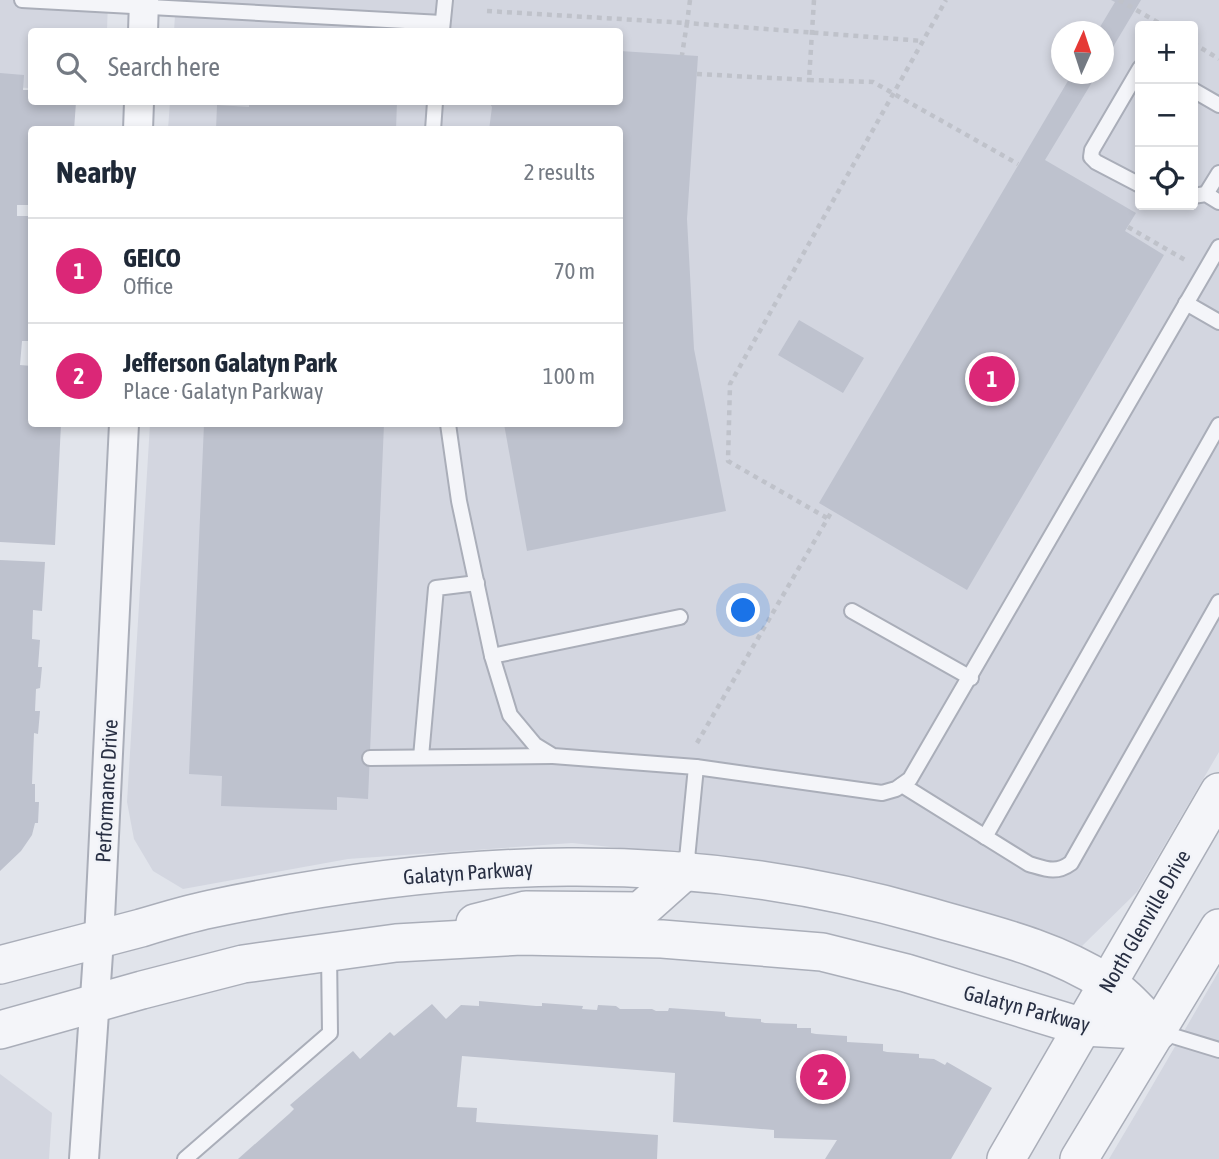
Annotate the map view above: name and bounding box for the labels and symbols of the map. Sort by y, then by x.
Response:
north arrow [1051,21,1114,84]
pin: 1 [969,353,1015,405]
your location [726,593,760,627]
street label: Performance Drive [90,719,122,863]
street label: North Glenville Drive [1093,845,1195,997]
street label: Galatyn Parkway [402,855,534,888]
street label: Galatyn Parkway [961,980,1093,1036]
pin: 2 [800,1051,846,1103]

